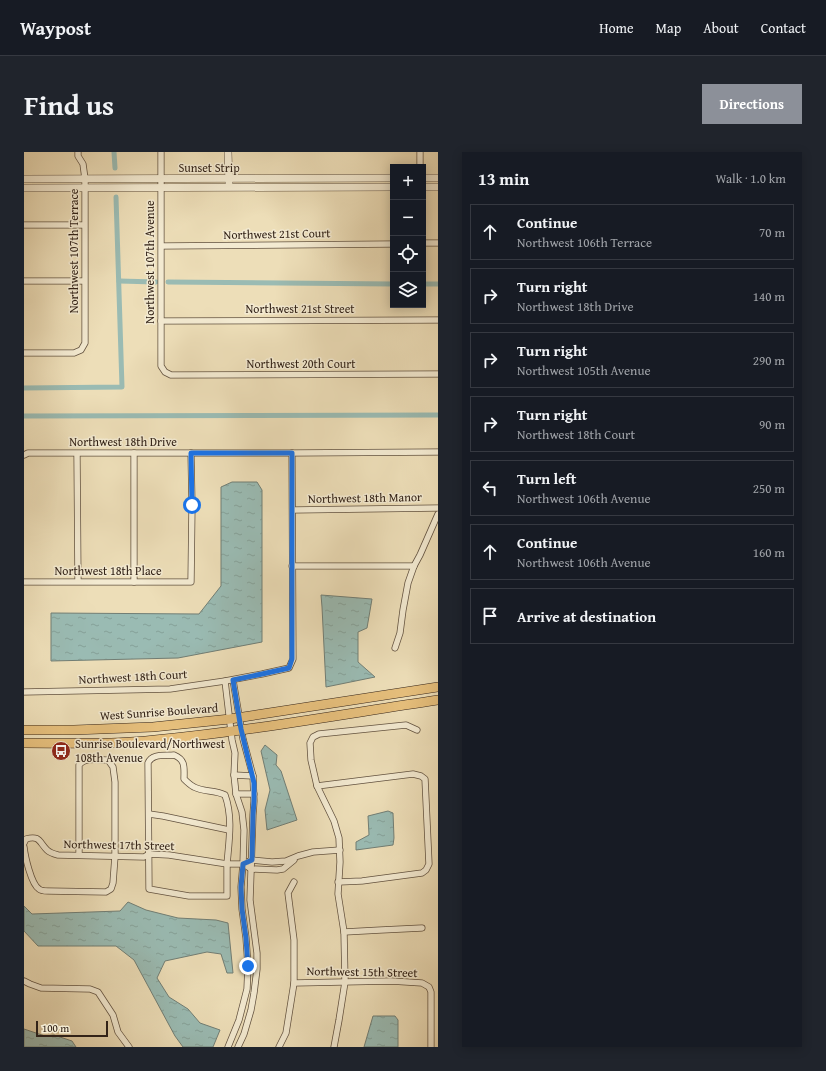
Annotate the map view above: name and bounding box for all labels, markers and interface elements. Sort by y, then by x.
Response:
text: Waypost [20,14,91,42]
text: Home [599,18,634,38]
text: Map [656,18,681,38]
text: About [703,18,739,38]
text: Contact [761,18,806,38]
text: Find us [24,84,114,125]
button: Directions [702,84,802,124]
street label: Sunset Strip [178,159,240,176]
map controls [390,164,426,308]
button: + [390,164,426,200]
text: 13 min [478,166,529,191]
text: Walk · 1.0 km [715,169,786,188]
street label: Northwest 107th Terrace [65,188,82,313]
street label: Northwest 107th Avenue [141,200,158,324]
button: − [390,200,426,236]
text: Continue [517,212,578,233]
icon: ahead [479,221,501,243]
text: 70 m [759,223,785,242]
street label: Northwest 21st Court [223,224,331,243]
text: Northwest 106th Terrace [517,233,652,252]
button: locate [390,236,426,272]
button: layers [390,272,426,308]
text: Turn right [517,276,588,297]
icon: right [479,285,501,307]
text: 140 m [753,287,785,306]
text: Northwest 18th Drive [517,297,634,316]
street label: Northwest 21st Street [246,300,355,317]
text: Turn right [517,340,588,361]
icon: right [479,349,501,371]
text: 290 m [753,351,785,370]
street label: Northwest 20th Court [247,355,356,372]
text: Northwest 105th Avenue [517,361,651,380]
text: Turn right [517,404,588,425]
icon: right [479,413,501,435]
text: 90 m [759,415,785,434]
text: Northwest 18th Court [517,425,635,444]
street label: Northwest 18th Drive [69,433,177,450]
text: Turn left [517,468,576,489]
icon: left [479,477,501,499]
text: 250 m [753,479,785,498]
street label: Northwest 18th Manor [308,488,422,507]
text: Northwest 106th Avenue [517,489,651,508]
route start [183,496,201,514]
text: Continue [517,532,578,553]
icon: ahead [479,541,501,563]
text: 160 m [753,543,785,562]
text: Northwest 106th Avenue [517,553,651,572]
street label: Northwest 18th Place [54,562,162,579]
icon: arrive [479,605,501,627]
text: Arrive at destination [517,606,656,627]
street label: Northwest 18th Court [78,665,189,688]
street label: West Sunrise Boulevard [99,699,219,724]
place label: Sunrise Boulevard/Northwest 108th Avenue [75,735,226,766]
bus stop icon: Sunrise Boulevard/Northwest 108th Avenue [50,740,72,762]
street label: Northwest 17th Street [63,835,175,854]
route end [239,957,257,975]
street label: Northwest 15th Street [306,962,418,981]
scale bar [36,1019,108,1038]
text: 100 m [42,1020,69,1036]

